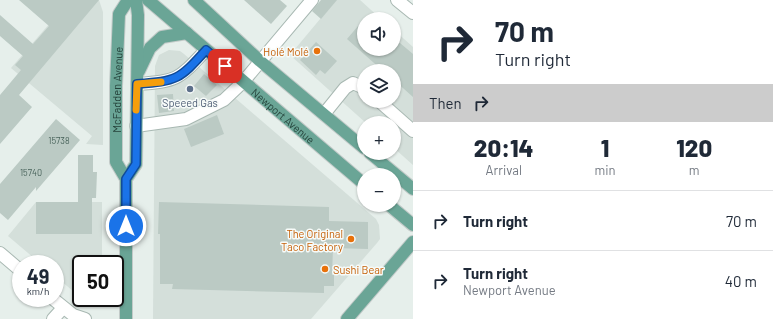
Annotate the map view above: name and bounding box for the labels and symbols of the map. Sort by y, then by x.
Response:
place label: Holé Molé [263,45,309,58]
street label: McFadden Avenue [110,46,124,133]
marker: Holé Molé [312,46,322,56]
pin [208,49,242,83]
marker: Speeed Gas [185,84,195,94]
street label: Newport Avenue [249,85,318,146]
place label: Speeed Gas [162,96,218,109]
house number: 15738 [48,135,70,146]
house number: 15740 [20,167,42,178]
position arrow [105,205,147,247]
place label: The Original Taco Factory [281,227,343,253]
marker: The Original Taco Factory [346,234,356,244]
speed limit sign: 50 [72,255,124,307]
place label: Sushi Bear [333,263,384,276]
marker: Sushi Bear [320,264,330,274]

